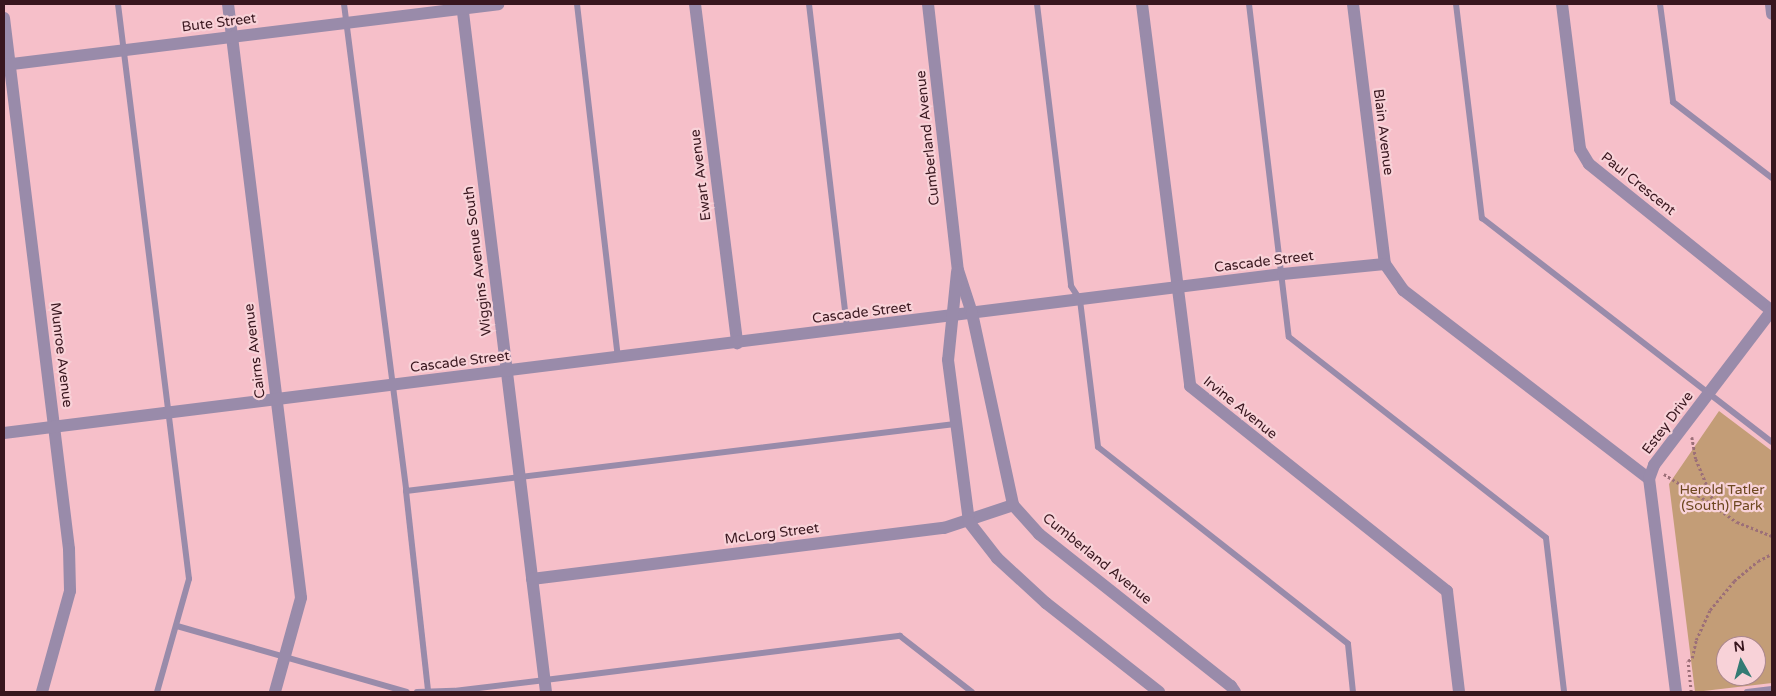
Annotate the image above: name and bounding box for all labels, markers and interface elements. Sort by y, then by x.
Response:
street label: Bute Street [181,10,257,36]
street label: Cumberland Avenue [913,70,943,206]
street label: Blain Avenue [1369,88,1397,176]
street label: Ewart Avenue [687,128,715,222]
street label: Paul Crescent [1597,149,1679,219]
street label: Wiggins Avenue South [460,185,496,337]
street label: Cascade Street [1213,248,1315,276]
street label: Cascade Street [811,299,913,327]
street label: Munroe Avenue [46,302,76,408]
street label: Cairns Avenue [241,303,269,399]
street label: Cascade Street [409,348,511,376]
street label: Irvine Avenue [1200,373,1280,443]
street label: Estey Drive [1639,388,1697,458]
park label: Herold Tatler (South) Park [1679,482,1765,514]
street label: Cumberland Avenue [1039,510,1155,608]
street label: McLorg Street [724,520,820,548]
north arrow [1716,636,1766,686]
text: N [1733,637,1746,656]

